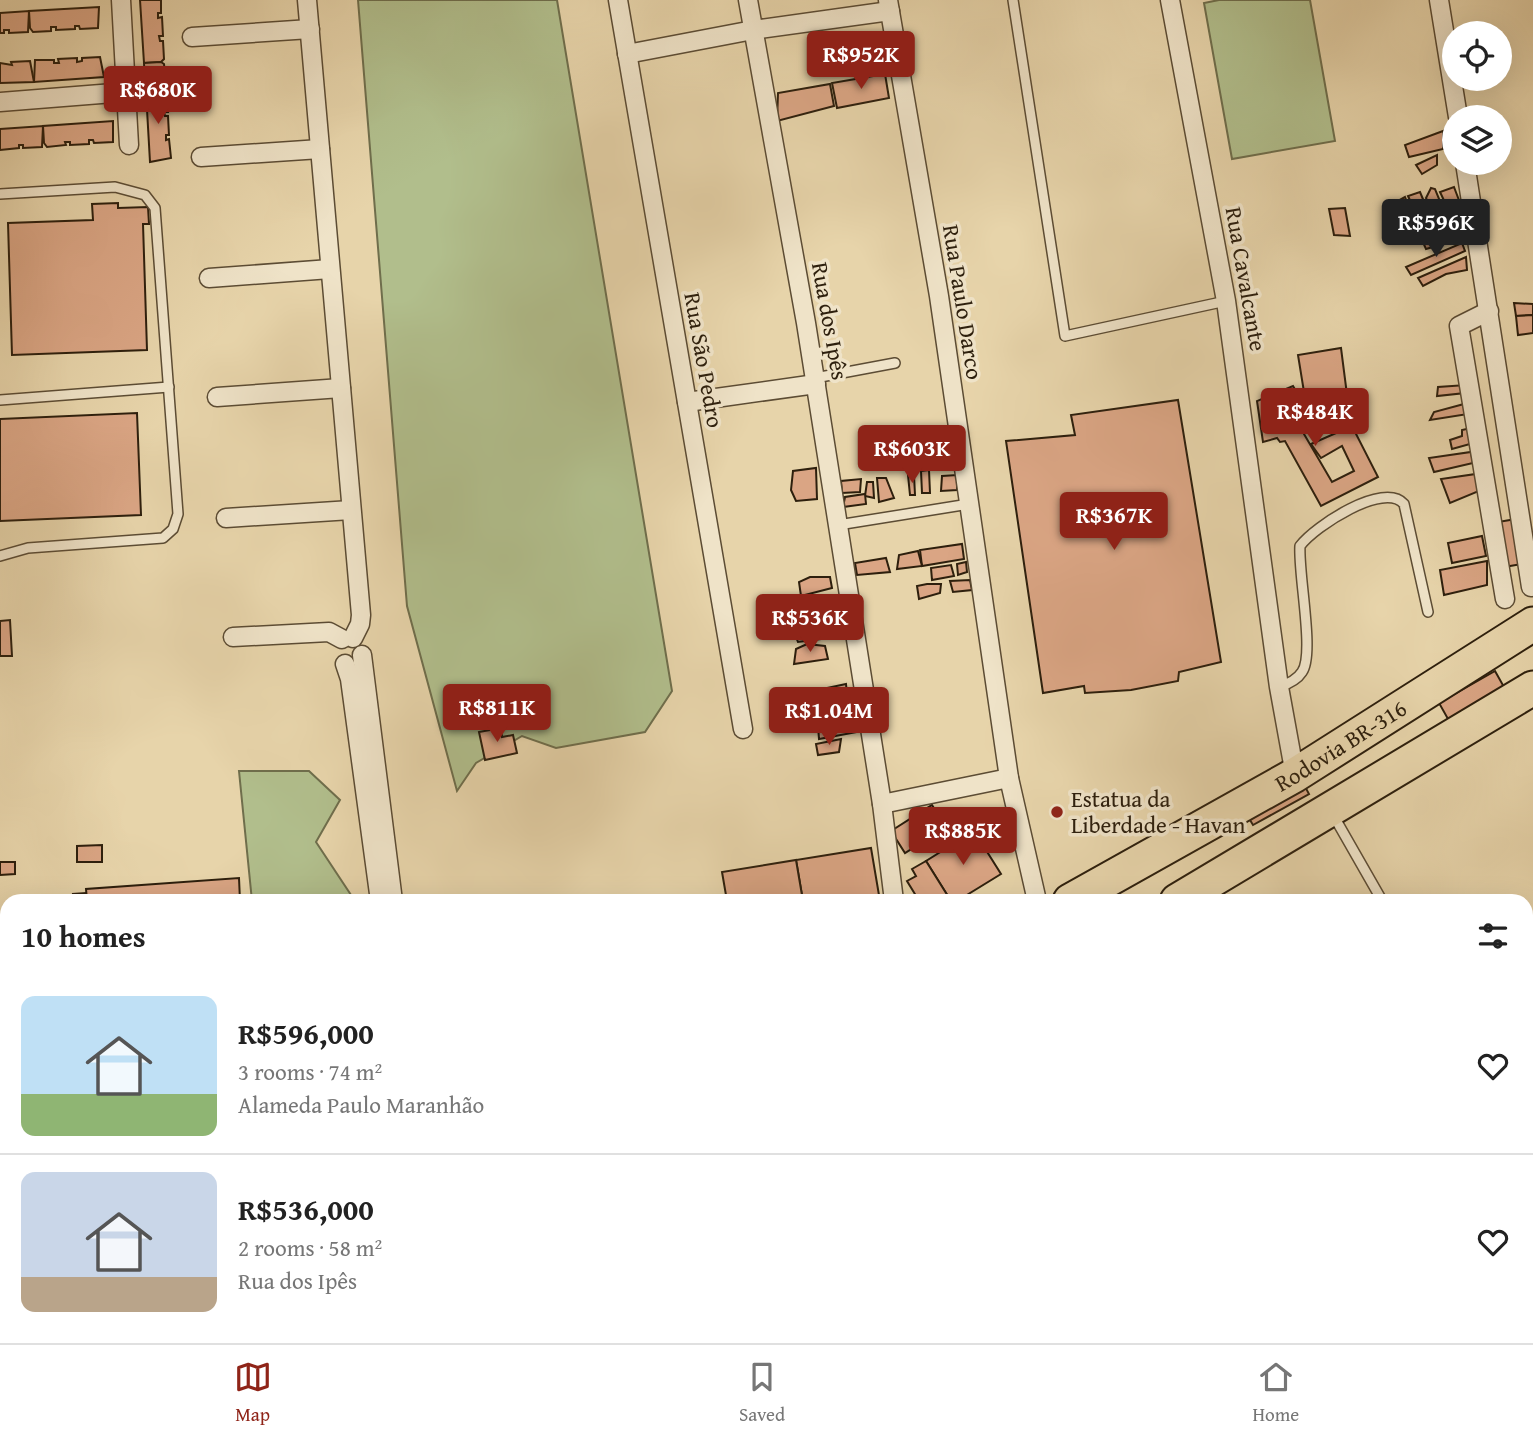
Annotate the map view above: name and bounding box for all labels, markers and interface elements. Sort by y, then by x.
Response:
map controls [1442,21,1512,175]
button: locate [1442,21,1512,91]
pin: R$952K [804,32,918,91]
text: R$952K [823,37,899,70]
pin: R$680K [101,66,215,126]
text: R$680K [120,72,196,105]
button: layers [1442,105,1512,175]
pin: R$596K [1379,200,1493,259]
street label: Rua Cavalcante [1218,204,1275,354]
text: R$596K [1398,205,1474,238]
street label: Rua Paulo Darco [935,222,992,382]
street label: Rua dos Ipês [804,259,857,382]
street label: Rua São Pedro [676,290,733,430]
pin: R$484K [1258,388,1372,448]
text: R$484K [1277,394,1353,427]
pin: R$603K [855,426,969,485]
text: R$603K [874,431,950,464]
pin: R$367K [1057,492,1171,552]
text: R$367K [1076,498,1152,531]
pin: R$536K [753,594,867,654]
text: R$536K [772,600,848,633]
pin: R$811K [440,684,554,744]
pin: R$1.04M [764,688,894,747]
text: R$811K [459,690,535,723]
street label: Rodovia BR-316 [1269,692,1413,799]
text: R$1.04M [785,693,873,726]
place label: Estatua da Liberdade - Havan [1071,782,1246,841]
marker: Estatua da Liberdade - Havan [1049,804,1065,820]
pin: R$885K [906,808,1020,867]
text: R$885K [925,813,1001,846]
text: 10 homes [21,914,146,958]
icon: filters [1474,917,1512,955]
text: R$596,000 [238,1011,374,1055]
icon: home [77,1024,161,1108]
icon: heart [1474,1047,1512,1085]
text: 3 rooms · 74 m² [238,1055,382,1088]
text: Alameda Paulo Maranhão [238,1088,484,1121]
text: R$536,000 [238,1187,374,1231]
icon: home [77,1200,161,1284]
icon: heart [1474,1223,1512,1261]
text: 2 rooms · 58 m² [238,1231,382,1264]
text: Rua dos Ipês [238,1264,357,1297]
tab: Map [234,1358,272,1428]
tab: Saved [739,1358,785,1428]
tab: Home [1253,1358,1299,1428]

